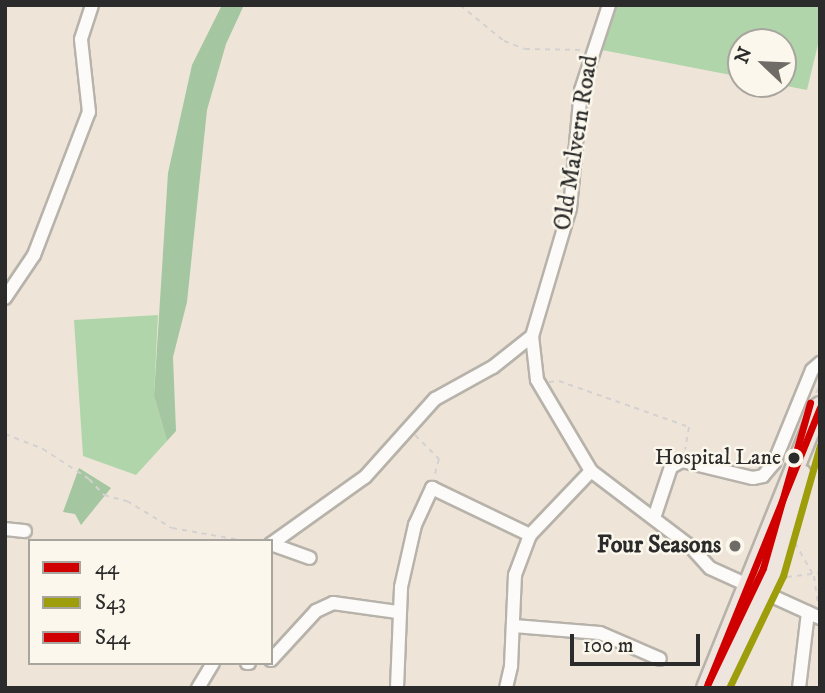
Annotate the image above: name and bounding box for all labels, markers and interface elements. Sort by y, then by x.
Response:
north arrow [727,28,797,98]
text: N [730,44,758,67]
street label: Old Malvern Road [549,53,605,233]
place label: Hospital Lane [655,445,781,471]
marker: Hospital Lane [787,451,801,465]
place label: Four Seasons [597,532,721,560]
marker: Four Seasons [727,538,743,554]
legend [28,539,273,665]
text: 44 [95,555,119,581]
text: S43 [95,590,126,616]
scale bar [573,620,702,664]
text: S44 [95,625,130,651]
text: 100 m [583,633,634,659]

